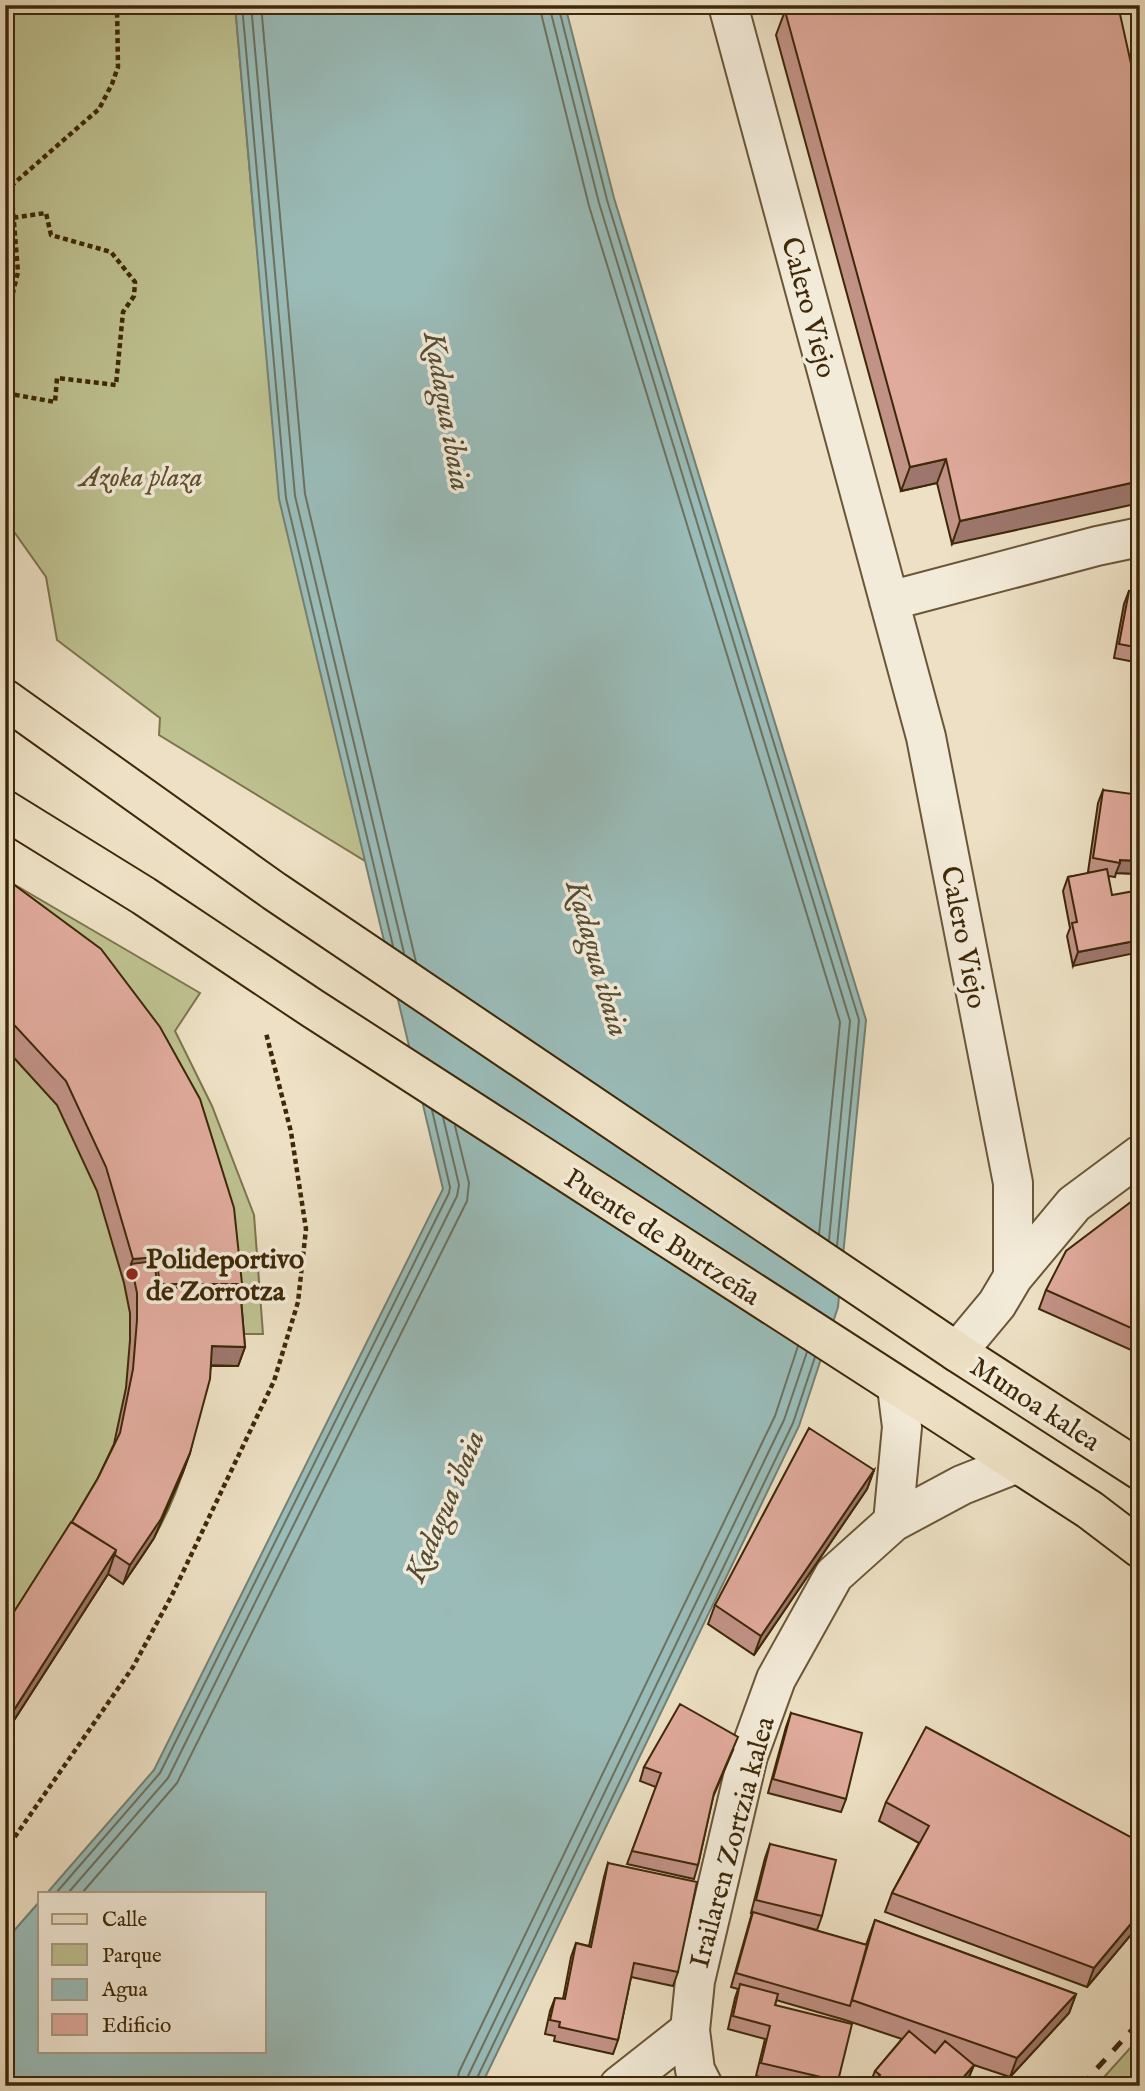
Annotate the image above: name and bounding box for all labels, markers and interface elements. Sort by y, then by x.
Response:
street label: Calero Viejo [772,233,843,382]
water label: Kadagua ibaia [413,328,479,494]
park label: Azoka plaza [77,461,202,496]
street label: Calero Viejo [932,863,993,1012]
water label: Kadagua ibaia [555,875,637,1041]
street label: Puente de Burtzeña [557,1162,767,1315]
place label: Polideportivo de Zorrotza [146,1243,304,1310]
marker: Polideportivo de Zorrotza [124,1266,140,1282]
street label: Munoa kalea [963,1350,1107,1461]
water label: Kadagua ibaia [397,1425,495,1589]
street label: Irailaren Zortzia kalea [683,1712,784,1972]
legend [38,1892,266,2052]
text: Calle [102,1907,147,1934]
text: Parque [102,1943,162,1970]
text: Agua [101,1977,148,2004]
text: Edificio [102,2013,171,2040]

